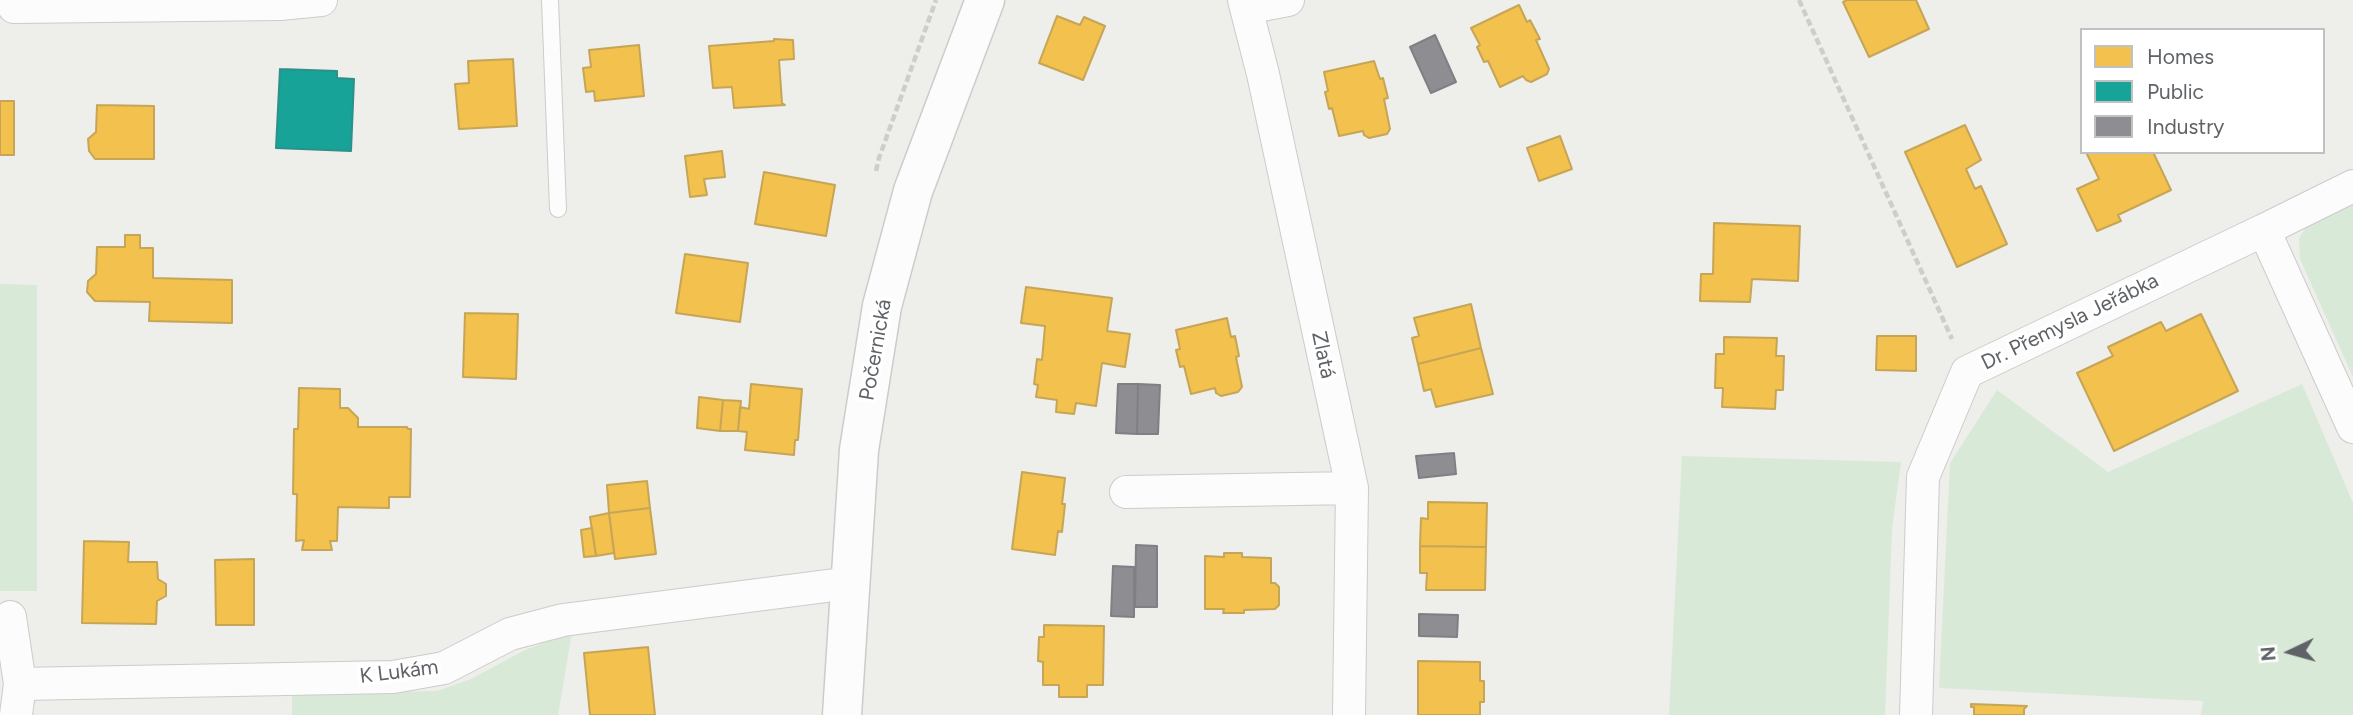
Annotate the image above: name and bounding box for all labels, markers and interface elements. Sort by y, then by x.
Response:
legend [2080,28,2325,154]
text: Homes [2147,44,2214,69]
text: Public [2147,79,2204,104]
text: Industry [2147,114,2224,139]
street label: Dr. Přemysla Jeřábka [1977,268,2163,376]
street label: Počernická [855,297,897,403]
street label: Zlatá [1306,329,1340,381]
north arrow [2255,617,2325,687]
text: N [2256,646,2281,662]
street label: K Lukám [358,655,440,689]

